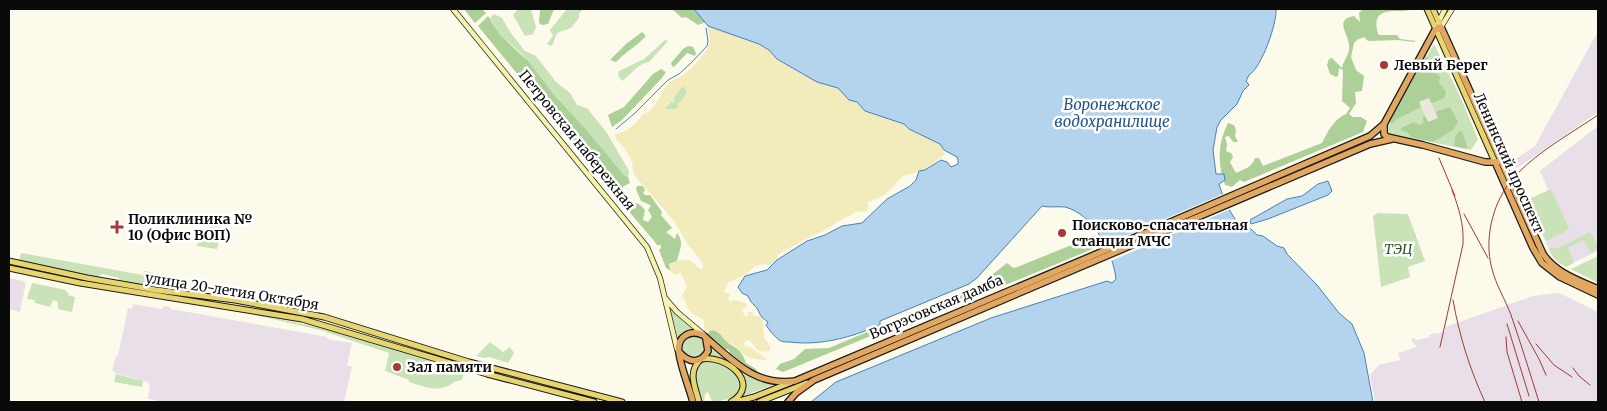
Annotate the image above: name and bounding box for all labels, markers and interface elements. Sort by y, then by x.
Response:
place label: Левый Берег [1394,56,1488,74]
marker: Левый Берег [1378,59,1390,71]
street label: Петровская набережная [515,66,639,214]
street label: Ленинский проспект [1470,90,1548,237]
water label: Воронежское водохранилище [1054,95,1170,131]
place label: Поликлиника № 10 (Офис ВОП) [128,210,253,244]
place label: Поисково-спасательная станция МЧС [1072,216,1249,250]
marker: Поликлиника № 10 (Офис ВОП) [110,220,124,234]
marker: Поисково-спасательная станция МЧС [1056,227,1068,239]
park label: ТЭЦ [1384,240,1413,258]
street label: улица 20-летия Октября [144,268,320,314]
street label: Вогрэсовская дамба [867,271,1006,343]
place label: Зал памяти [407,358,492,376]
marker: Зал памяти [391,361,403,373]

